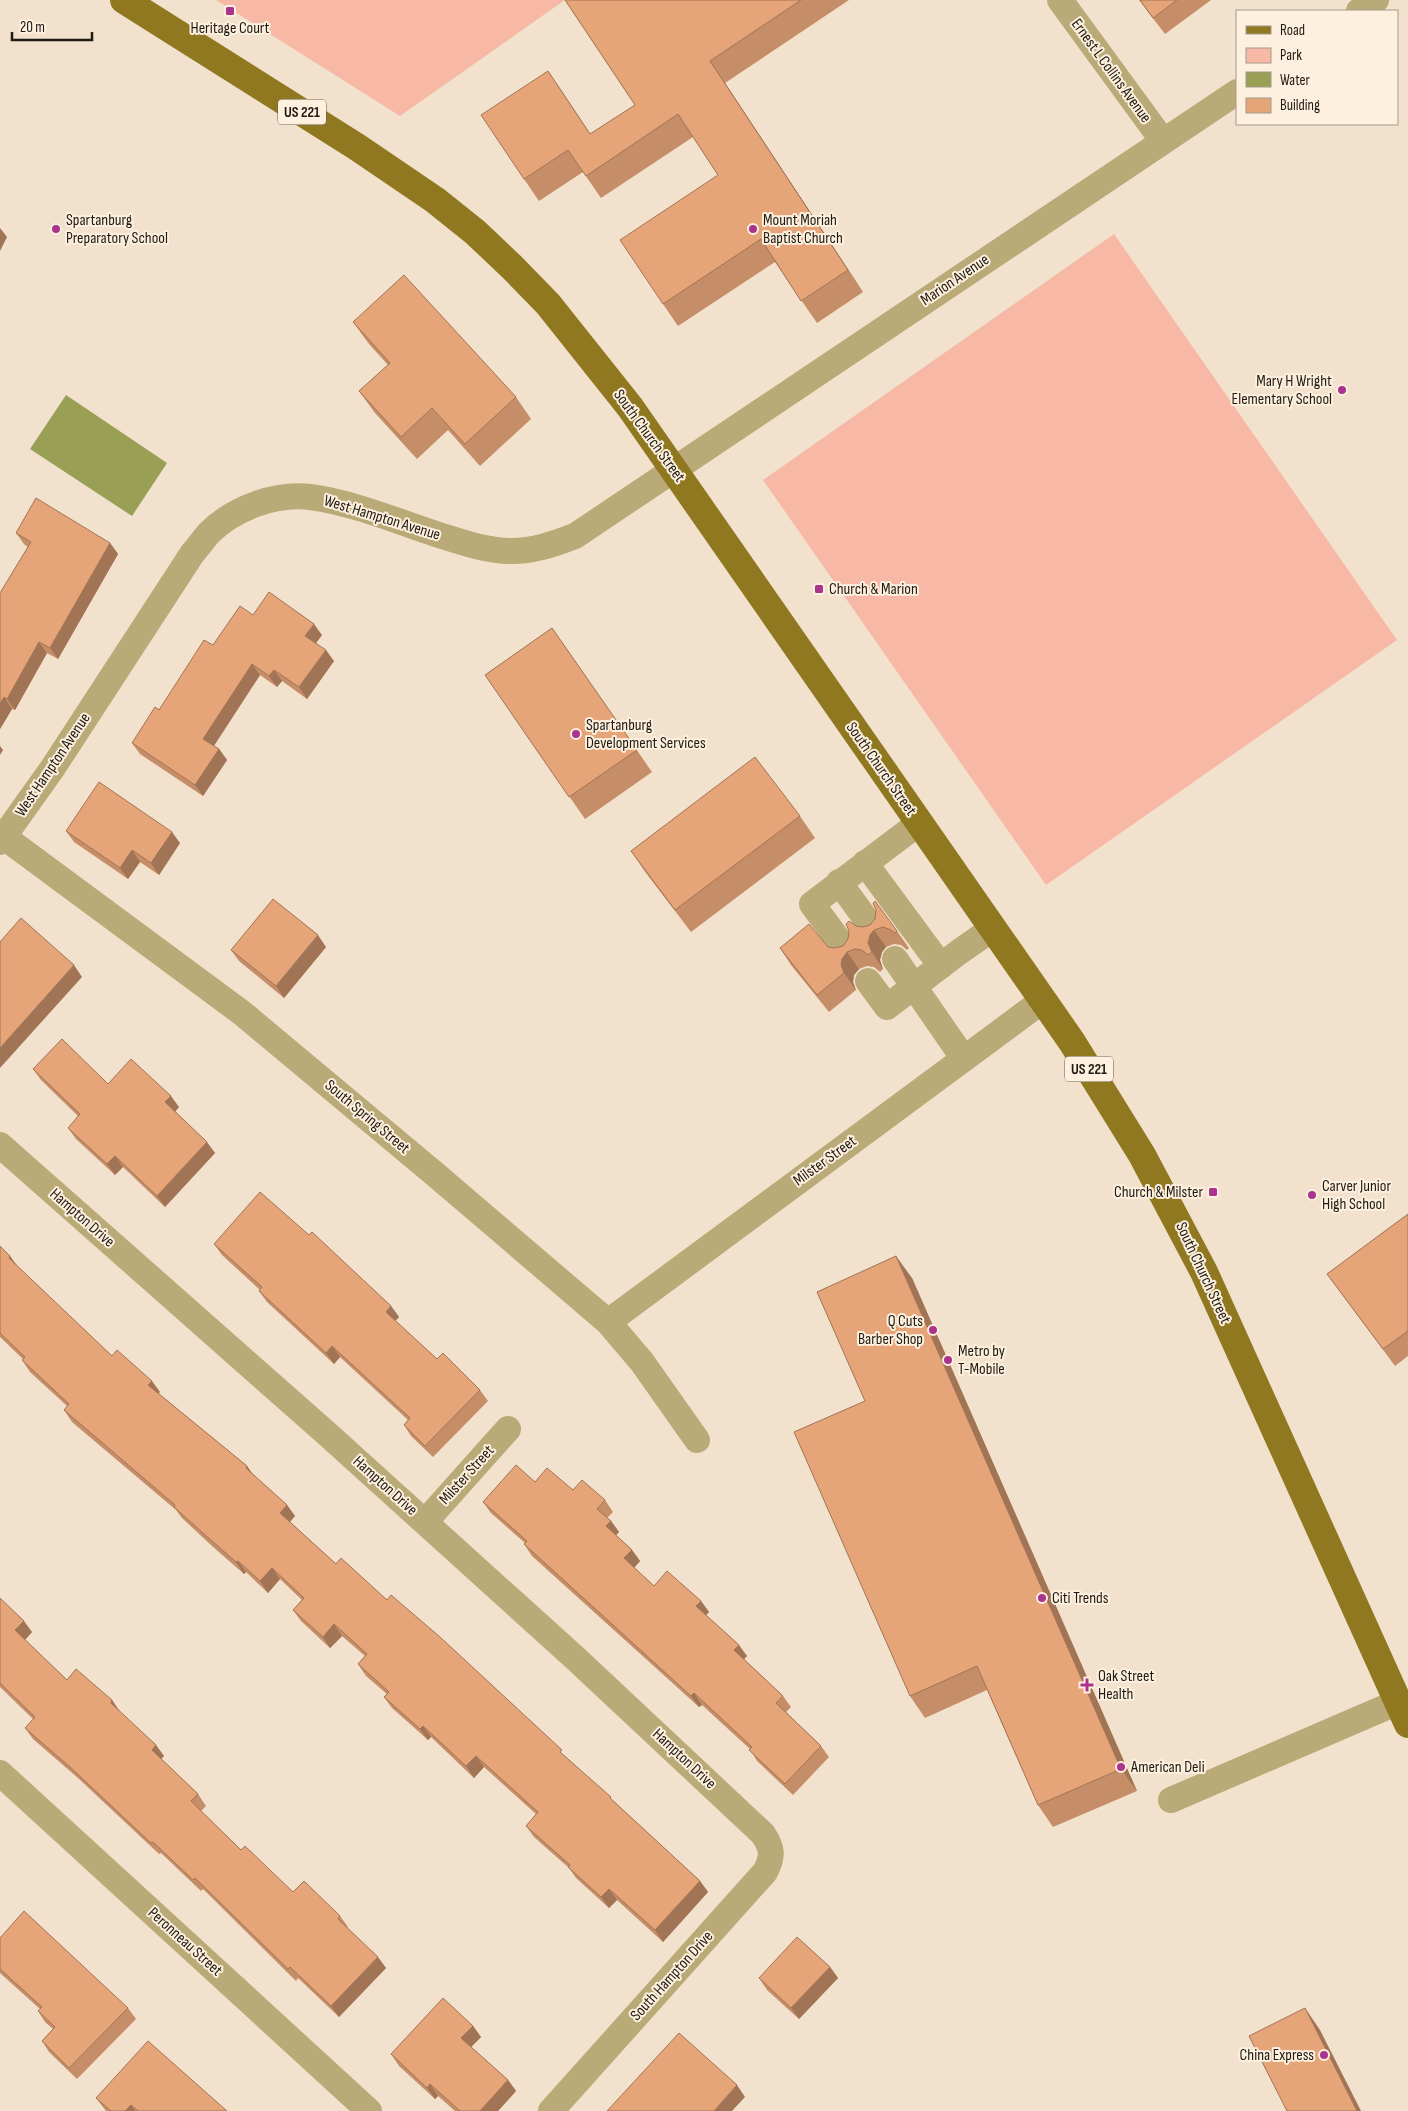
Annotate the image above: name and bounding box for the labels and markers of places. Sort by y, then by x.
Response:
marker: Heritage Court [224,5,236,17]
place label: Heritage Court [191,19,270,38]
place label: Spartanburg Preparatory School [66,211,168,248]
place label: Mount Moriah Baptist Church [763,211,843,248]
marker: Spartanburg Preparatory School [50,223,62,235]
marker: Mount Moriah Baptist Church [747,223,759,235]
place label: Mary H Wright Elementary School [1232,372,1332,409]
marker: Mary H Wright Elementary School [1336,384,1348,396]
place label: Church & Marion [829,580,918,599]
marker: Church & Marion [813,583,825,595]
place label: Spartanburg Development Services [586,716,706,753]
marker: Spartanburg Development Services [570,728,582,740]
place label: Carver Junior High School [1322,1177,1391,1214]
place label: Church & Milster [1114,1183,1203,1202]
marker: Church & Milster [1207,1186,1219,1198]
marker: Carver Junior High School [1306,1189,1318,1201]
place label: Q Cuts Barber Shop [858,1312,923,1349]
marker: Q Cuts Barber Shop [927,1324,939,1336]
place label: Metro by T-Mobile [958,1342,1005,1379]
marker: Metro by T-Mobile [942,1354,954,1366]
place label: Citi Trends [1052,1589,1109,1608]
marker: Citi Trends [1036,1592,1048,1604]
place label: Oak Street Health [1098,1667,1154,1704]
marker: Oak Street Health [1080,1678,1094,1692]
place label: American Deli [1130,1758,1205,1777]
marker: American Deli [1115,1761,1127,1773]
place label: China Express [1240,2046,1314,2065]
marker: China Express [1318,2049,1330,2061]

